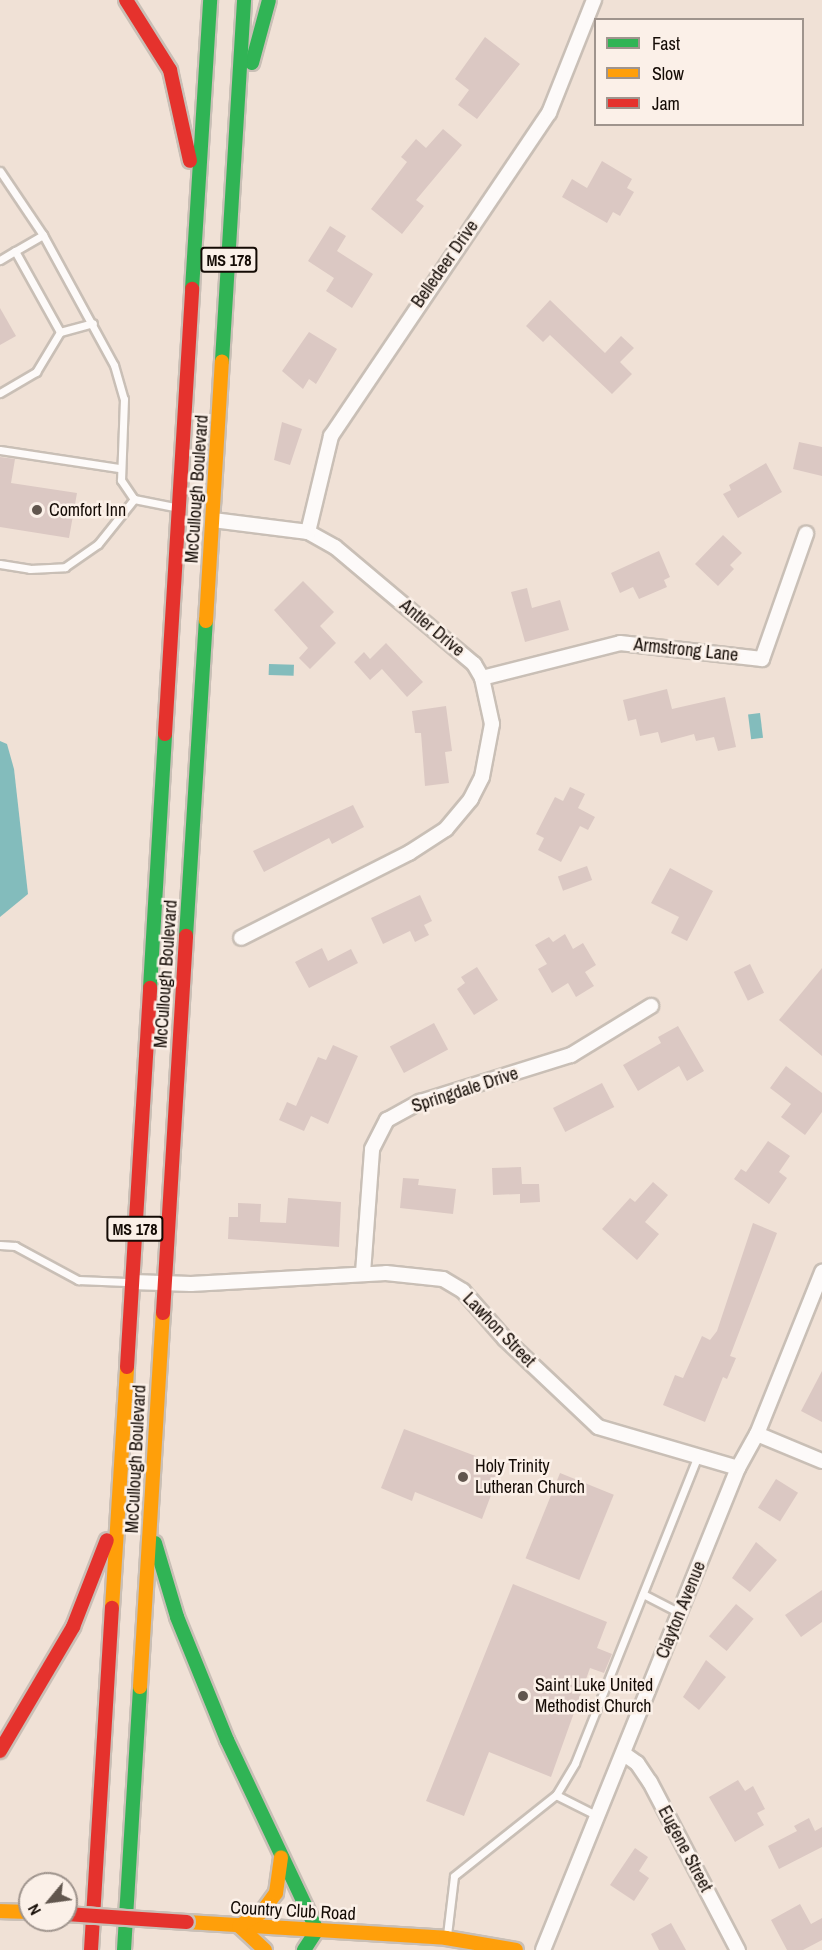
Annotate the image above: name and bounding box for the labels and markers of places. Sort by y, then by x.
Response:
place label: Comfort Inn [49,499,126,521]
marker: Comfort Inn [30,503,44,517]
place label: Holy Trinity Lutheran Church [475,1456,585,1498]
marker: Holy Trinity Lutheran Church [456,1470,470,1484]
place label: Saint Luke United Methodist Church [535,1675,653,1718]
marker: Saint Luke United Methodist Church [516,1689,530,1703]

